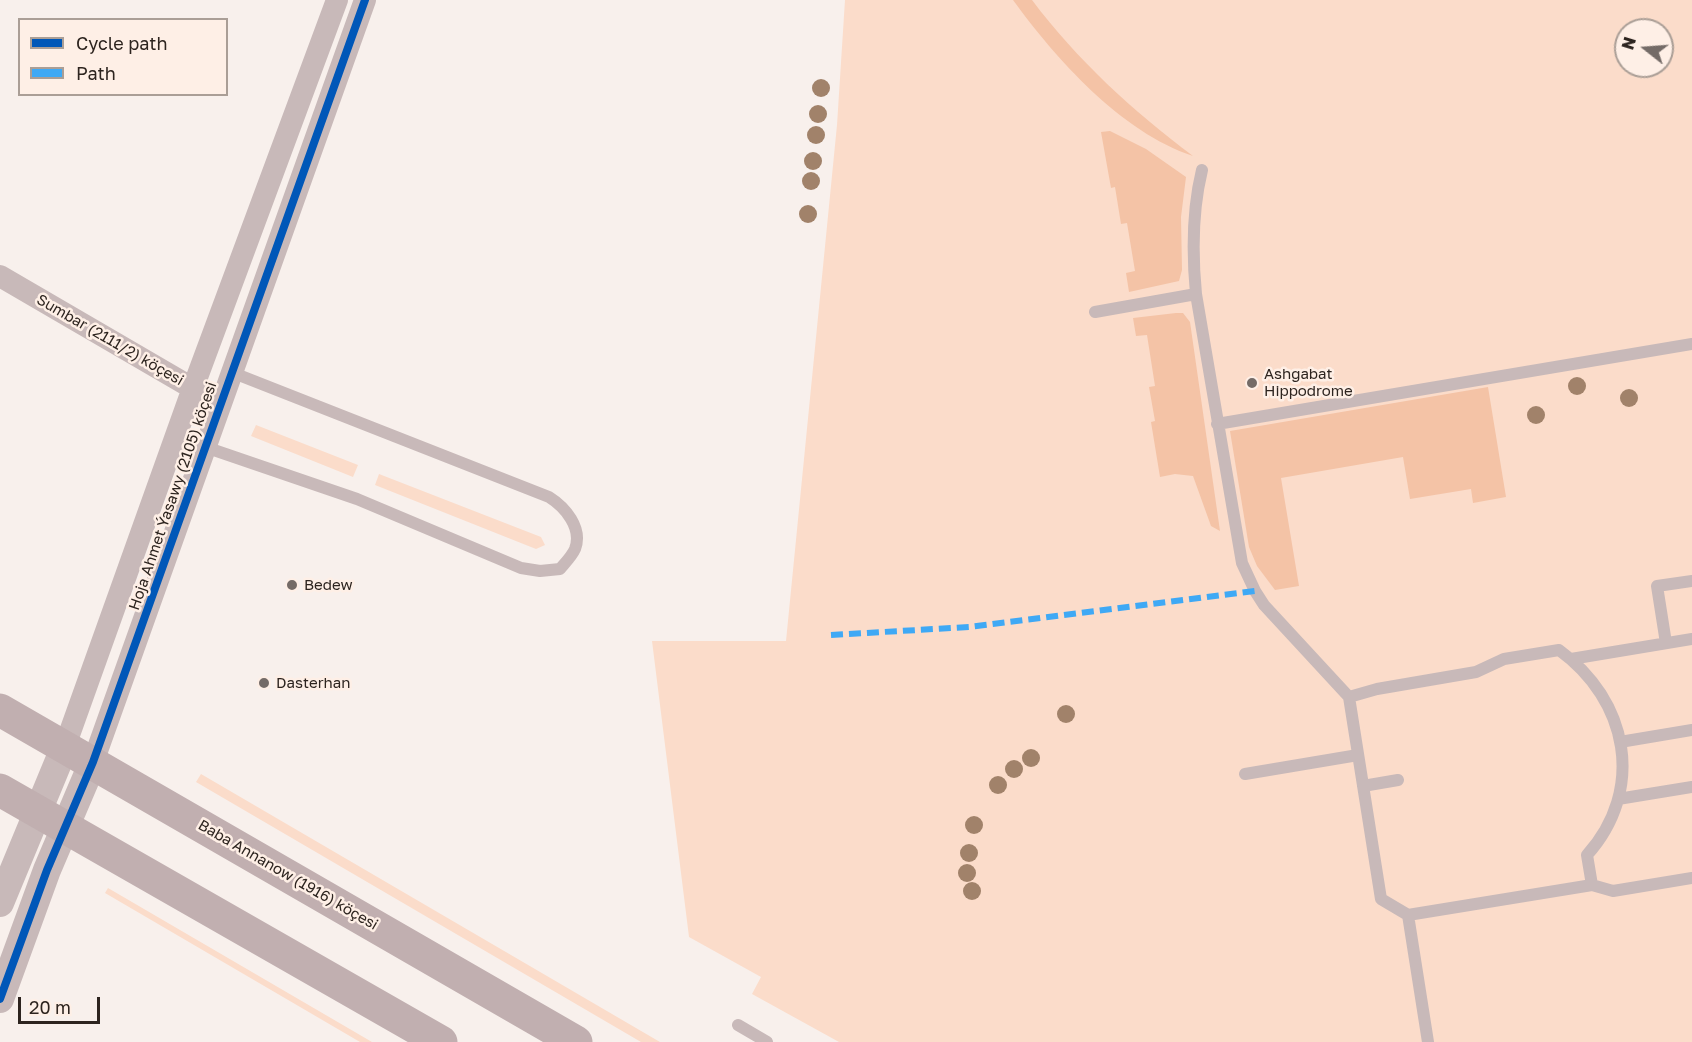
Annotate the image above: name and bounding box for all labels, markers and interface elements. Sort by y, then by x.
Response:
legend [18,18,228,96]
north arrow [1614,18,1674,78]
text: Cycle path [76,32,168,54]
text: N [1617,35,1640,52]
text: Path [76,62,116,84]
street label: Sumbar (2111/2) köçesi [33,290,187,390]
place label: Ashgabat Hippodrome [1264,365,1353,400]
marker: Ashgabat Hippodrome [1245,376,1259,390]
street label: Hoja Ahmet Ýasawy (2105) köçesi [125,379,221,613]
place label: Bedew [304,576,353,594]
marker: Bedew [285,578,299,592]
place label: Dasterhan [276,674,350,692]
marker: Dasterhan [257,676,271,690]
street label: Baba Annanow (1916) köçesi [195,816,381,934]
scale bar [21,985,104,1023]
text: 20 m [29,996,71,1018]

